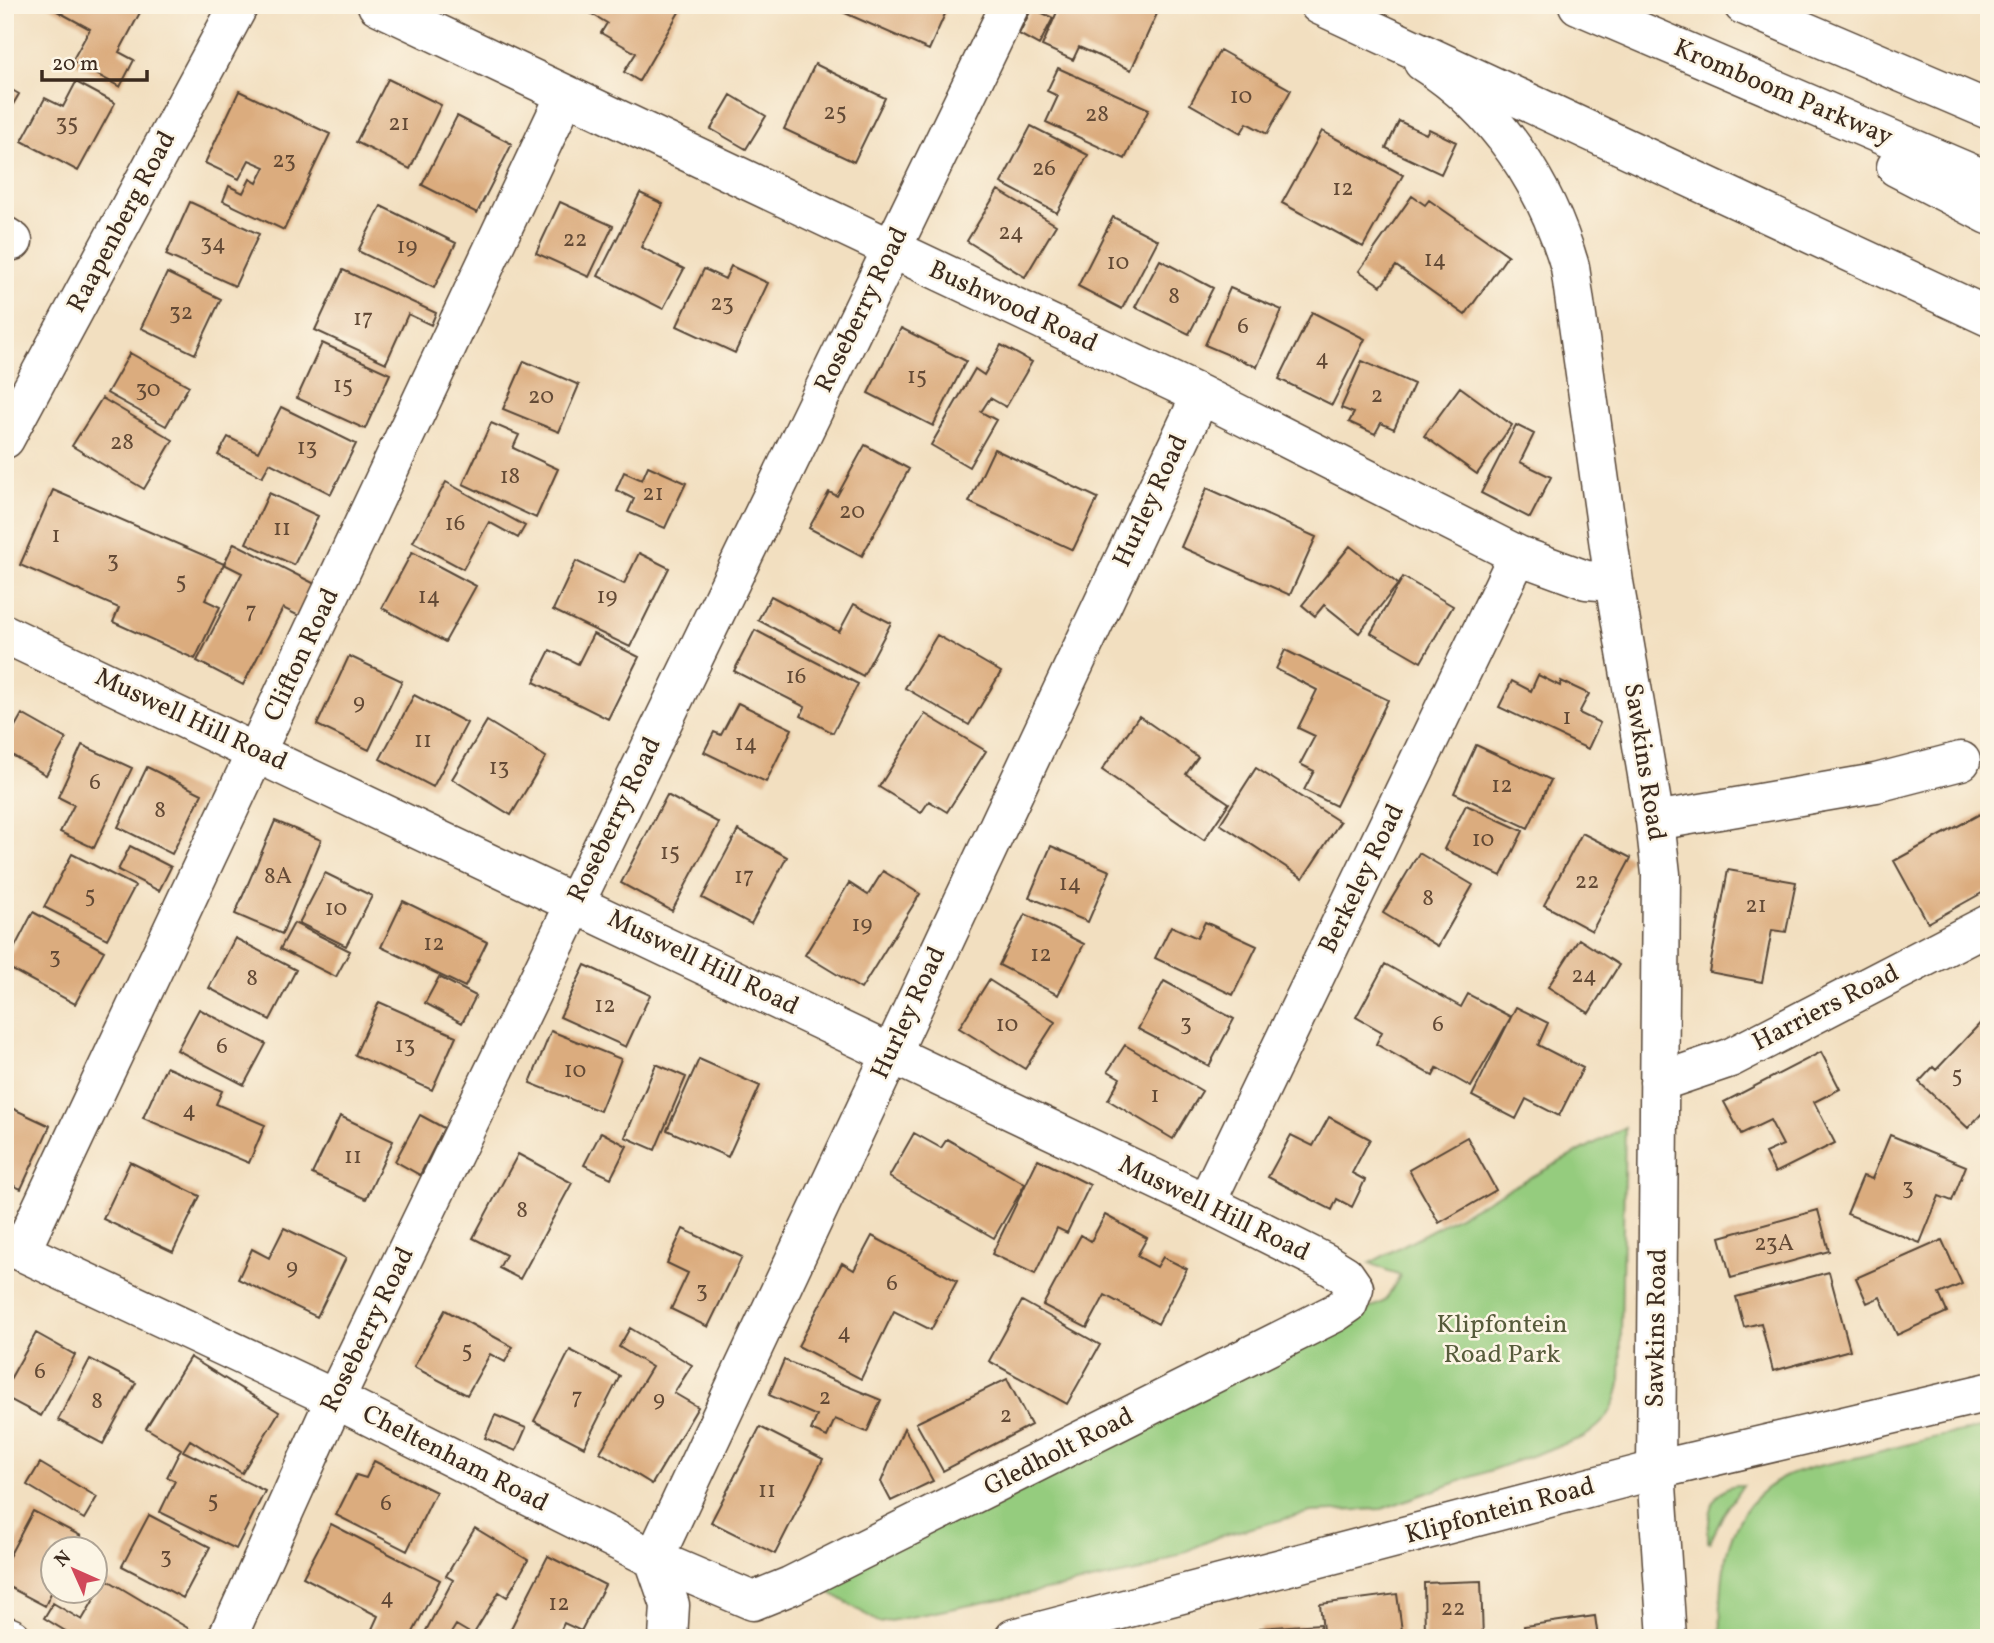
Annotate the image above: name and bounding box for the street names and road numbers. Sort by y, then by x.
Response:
street label: Kromboom Parkway [1668,31,1898,155]
street label: Raapenberg Road [59,125,185,319]
street label: Roseberry Road [806,221,918,399]
street label: Bushwood Road [923,252,1103,362]
street label: Hurley Road [1105,429,1197,573]
street label: Clifton Road [255,582,349,728]
street label: Muswell Hill Road [89,660,293,780]
street label: Sawkins Road [1614,681,1674,843]
street label: Roseberry Road [559,731,671,909]
street label: Berkeley Road [1310,798,1414,960]
street label: Muswell Hill Road [601,901,805,1025]
street label: Hurley Road [863,941,955,1085]
street label: Harriers Road [1746,956,1906,1060]
street label: Muswell Hill Road [1112,1147,1316,1271]
street label: Roseberry Road [312,1241,424,1419]
street label: Sawkins Road [1638,1248,1676,1408]
street label: Cheltenham Road [356,1397,554,1521]
street label: Gledholt Road [978,1399,1140,1505]
street label: Klipfontein Road [1401,1468,1599,1554]

